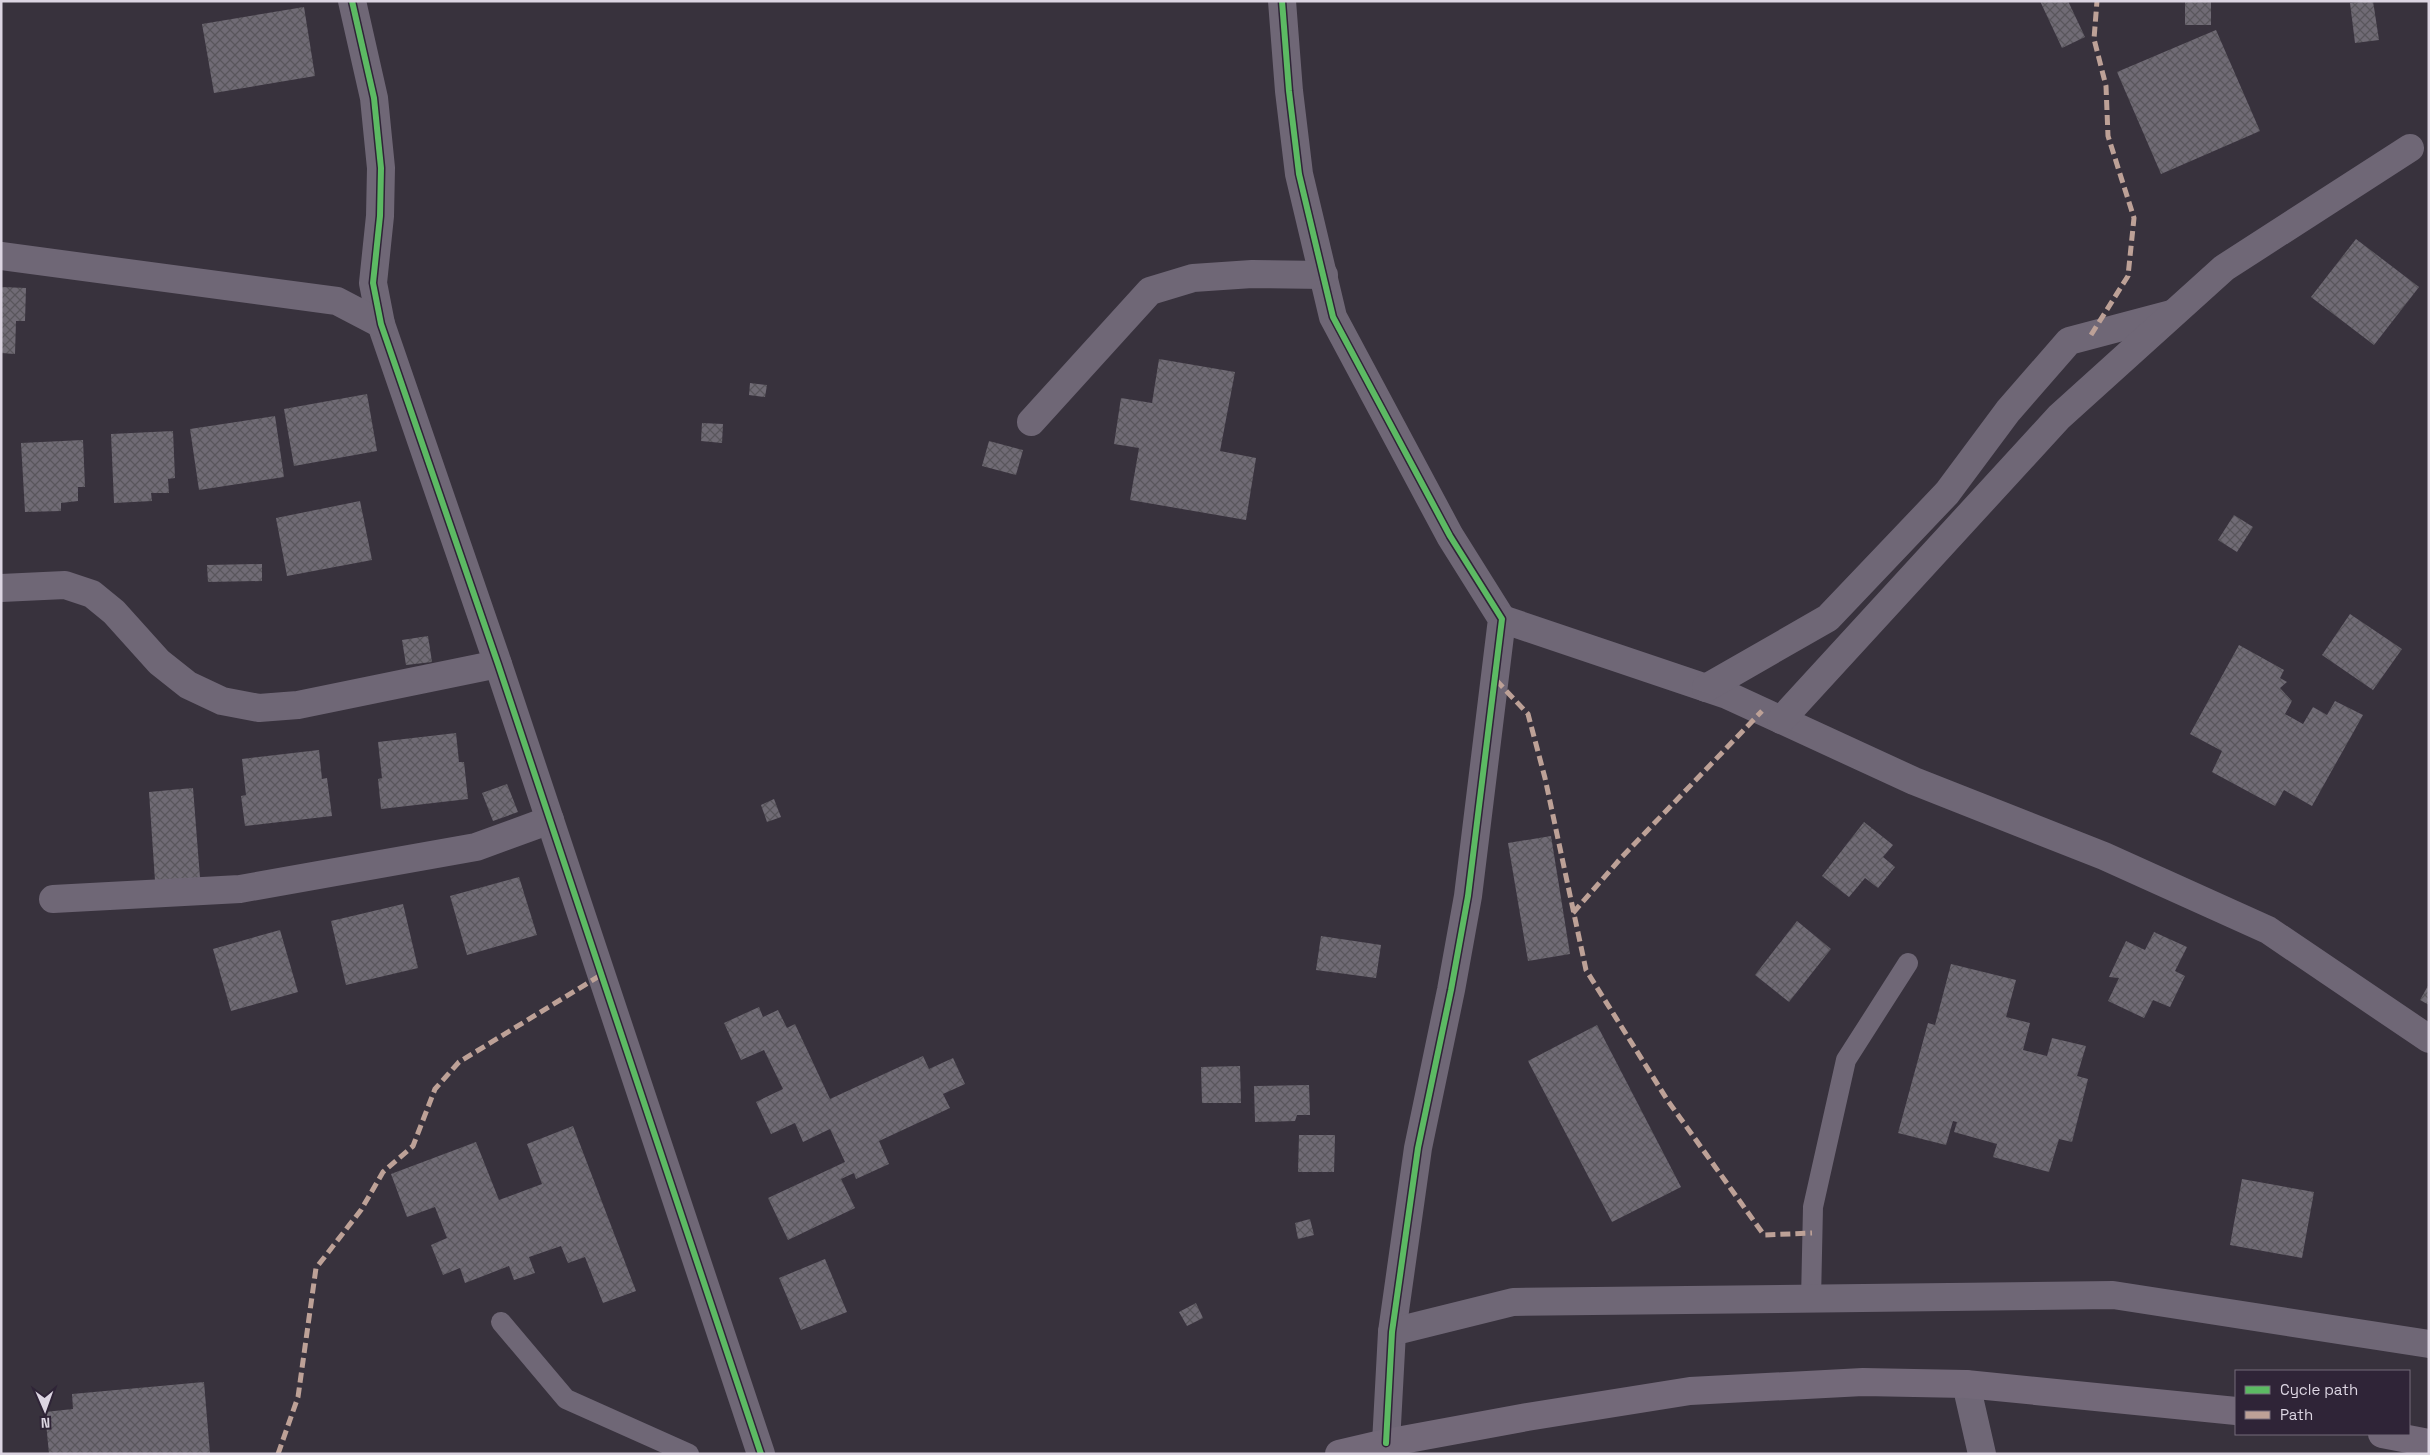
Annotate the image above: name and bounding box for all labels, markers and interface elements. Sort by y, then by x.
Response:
legend [2235,1370,2410,1435]
text: Cycle path [2280,1380,2358,1399]
north arrow [20,1385,70,1435]
text: Path [2280,1405,2313,1424]
text: N [40,1414,50,1432]

